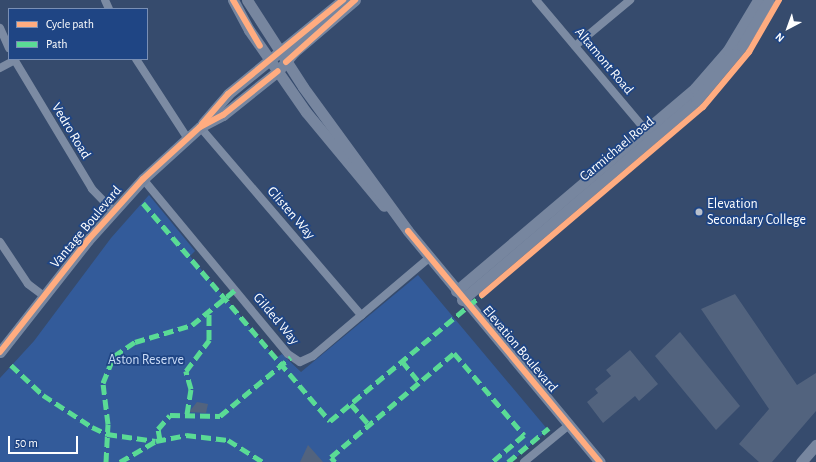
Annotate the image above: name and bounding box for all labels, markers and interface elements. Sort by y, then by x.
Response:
legend [8,8,148,60]
north arrow [768,8,808,48]
text: Cycle path [46,18,94,30]
street label: Altamont Road [571,24,637,98]
text: N [773,31,786,44]
text: Path [46,38,68,50]
street label: Vedro Road [48,100,94,162]
street label: Carmichael Road [576,113,658,185]
street label: Vantage Boulevard [47,182,125,272]
street label: Glisten Way [263,183,319,243]
place label: Elevation Secondary College [707,196,806,228]
marker: Elevation Secondary College [694,207,704,217]
street label: Gilded Way [249,290,303,348]
street label: Elevation Boulevard [479,302,561,396]
park label: Aston Reserve [108,352,184,368]
scale bar [10,428,80,454]
text: 50 m [15,437,38,449]

